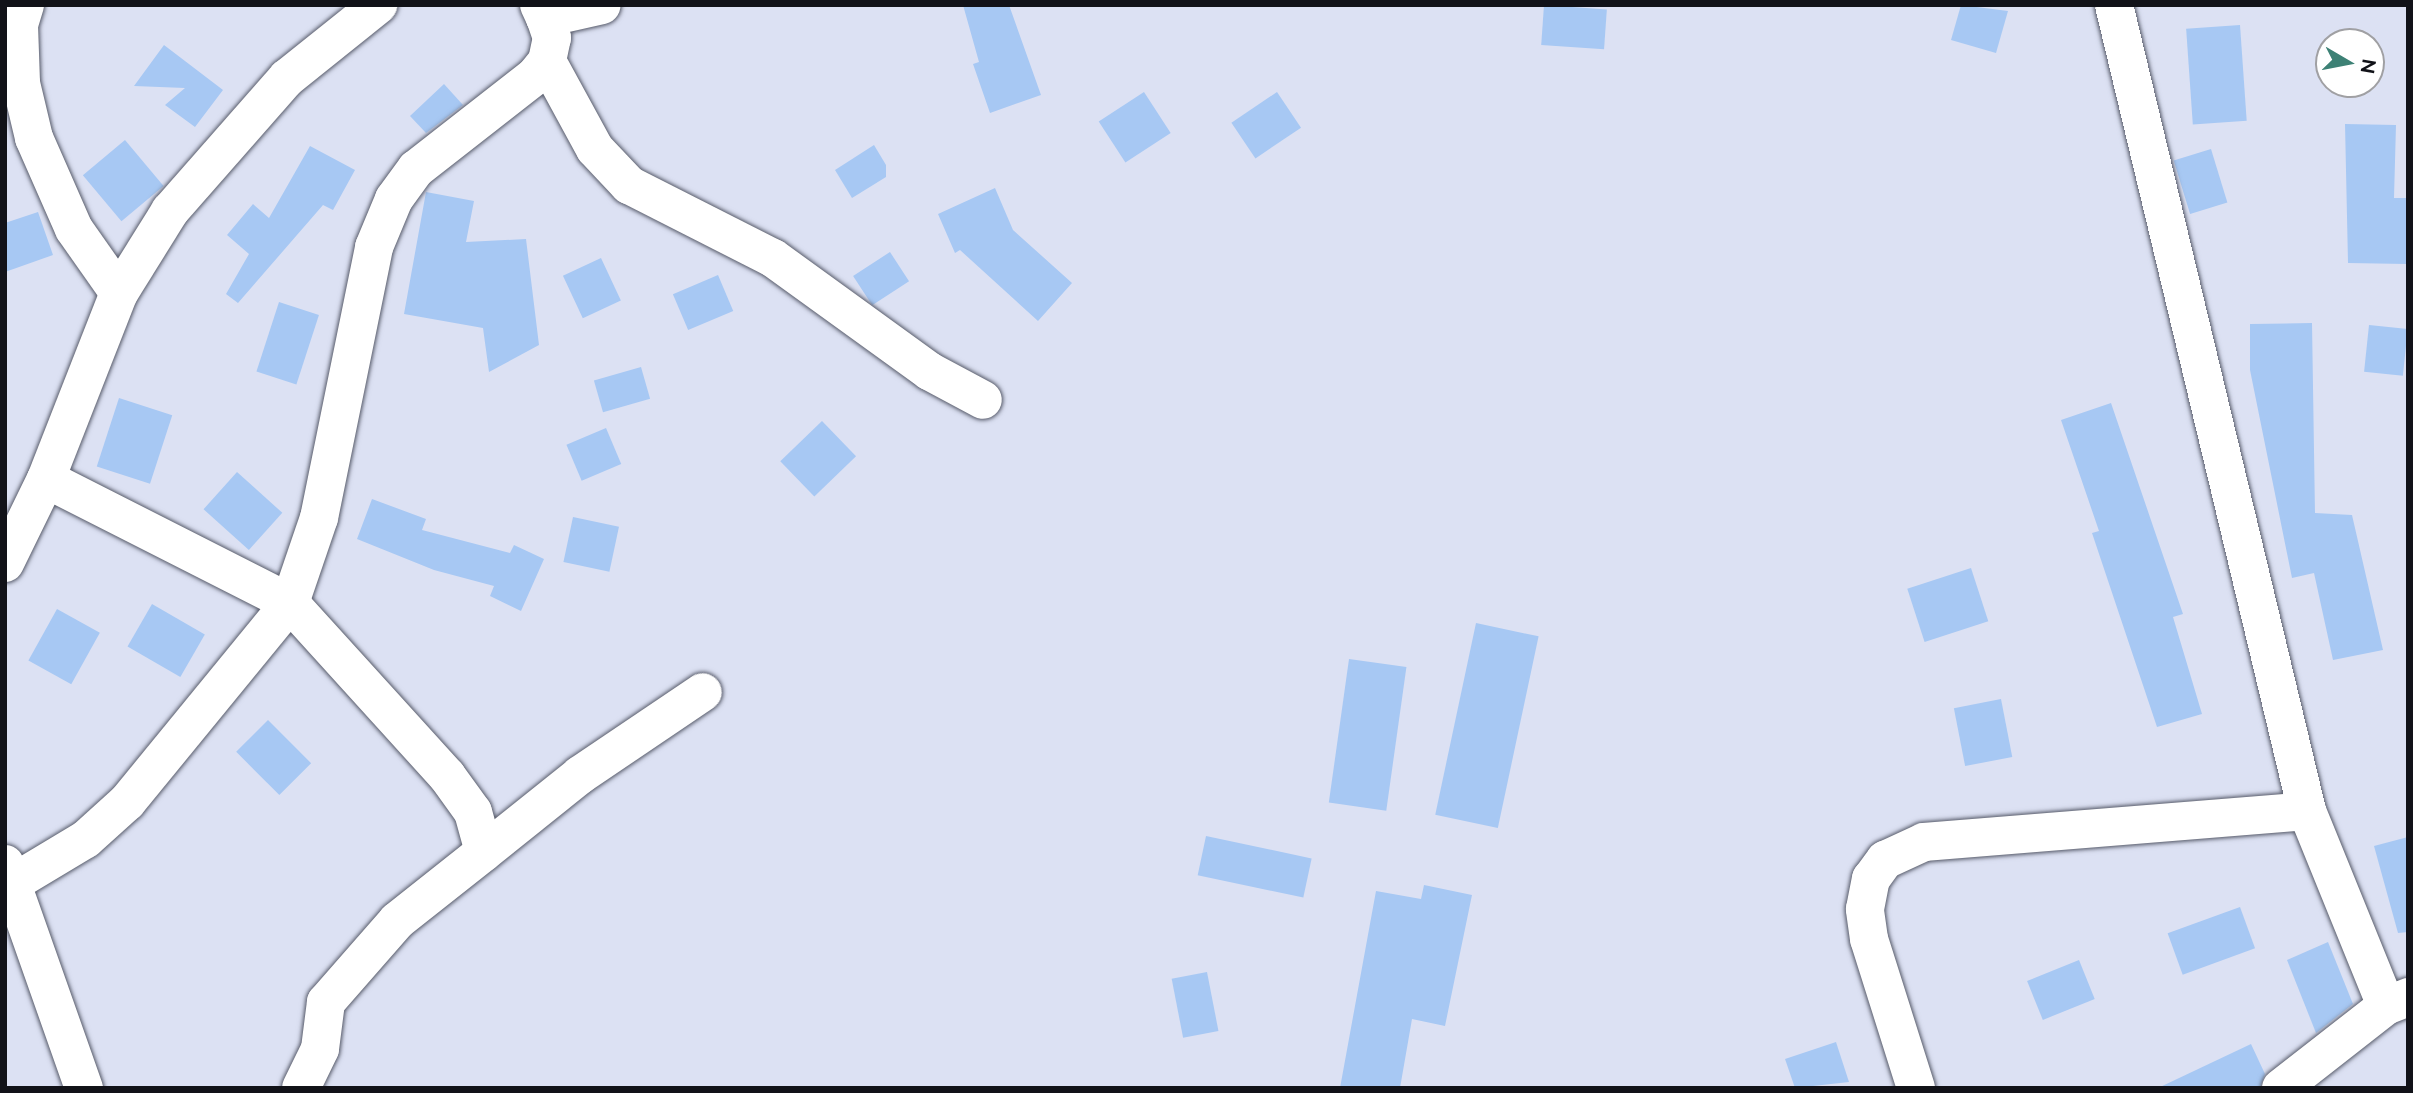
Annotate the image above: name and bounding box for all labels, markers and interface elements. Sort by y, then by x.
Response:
north arrow [2315,28,2385,98]
text: N [2357,57,2381,75]

